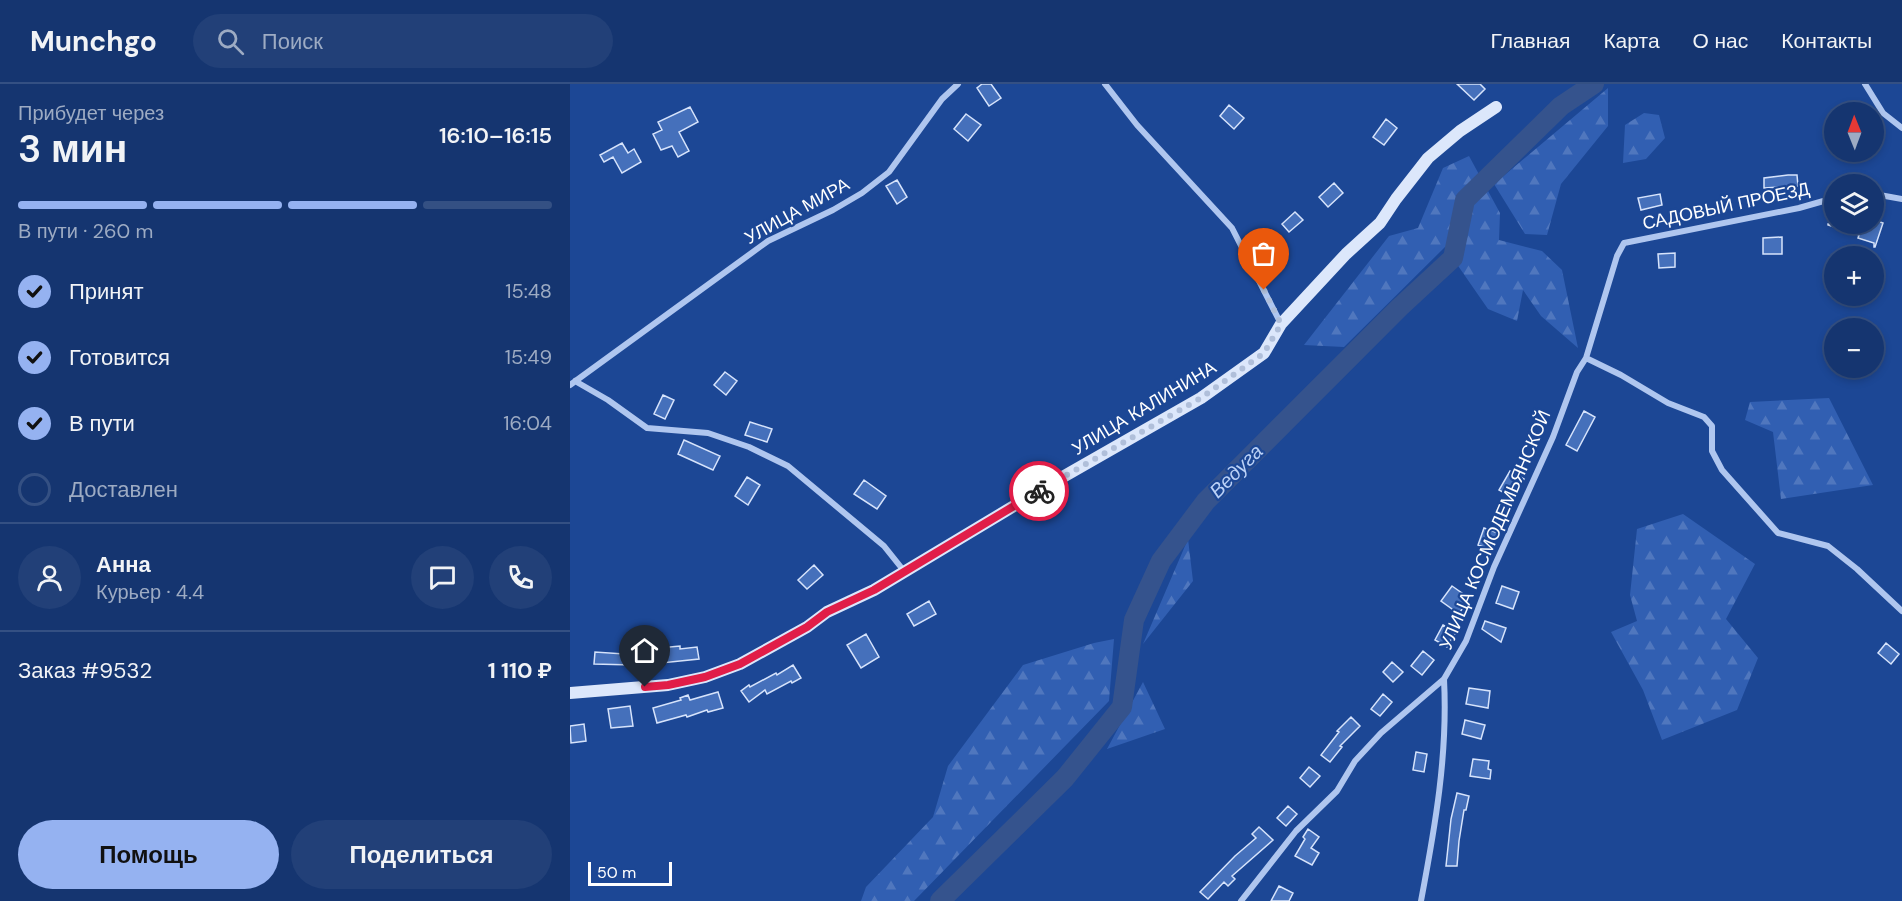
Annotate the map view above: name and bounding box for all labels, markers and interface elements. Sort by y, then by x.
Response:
search box [193,14,613,68]
text: Munchgo [30,23,157,60]
icon: search [214,25,247,58]
text: Поиск [262,27,323,56]
text: Главная [1490,27,1570,55]
text: Карта [1603,27,1660,55]
text: О нас [1693,27,1748,55]
text: Контакты [1781,27,1872,55]
text: Прибудет через [18,100,164,126]
north arrow [1824,102,1884,162]
map controls [1824,102,1884,378]
text: 16:10–16:15 [439,121,552,150]
text: 3 мин [18,123,127,174]
street label: УЛИЦА МИРА [740,172,854,250]
button: layers [1824,174,1884,234]
street label: САДОВЫЙ ПРОЕЗД [1640,177,1812,235]
text: В пути · 260 m [18,218,153,244]
pin [1238,228,1289,290]
icon: bag [1247,237,1280,270]
button: + [1824,246,1884,306]
icon: check [18,275,51,308]
text: Принят [69,277,143,306]
text: 15:48 [505,278,552,304]
button: − [1824,318,1884,378]
icon: check [18,341,51,374]
text: Готовится [69,343,170,372]
text: 15:49 [505,344,552,370]
street label: УЛИЦА КАЛИНИНА [1067,355,1221,461]
icon: check [18,407,51,440]
street label: УЛИЦА КОСМОДЕМЬЯНСКОЙ [1434,407,1556,653]
text: В пути [69,409,135,438]
text: 16:04 [503,410,552,436]
water label: Ведуга [1204,439,1268,503]
courier [1009,461,1069,521]
text: Доставлен [69,475,178,504]
icon: bike [1023,475,1056,508]
button: person [18,546,81,609]
button: chat [411,546,474,609]
button: phone [489,546,552,609]
text: Анна [96,550,151,579]
text: Курьер · 4.4 [96,579,204,605]
pin [619,625,670,687]
icon: home [628,634,661,667]
text: Заказ #9532 [18,656,152,685]
text: 1 110 ₽ [488,656,552,685]
button: Помощь [18,820,279,889]
button: Поделиться [291,820,552,889]
scale bar [588,859,672,886]
text: 50 m [597,862,636,883]

